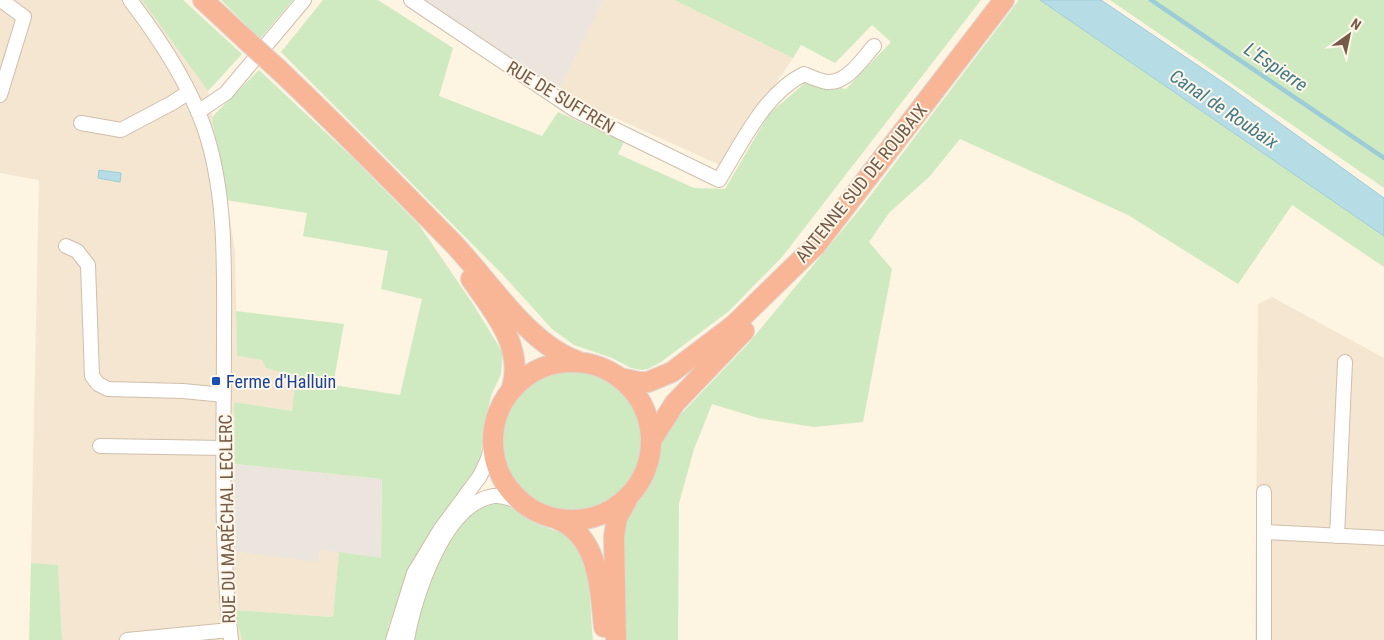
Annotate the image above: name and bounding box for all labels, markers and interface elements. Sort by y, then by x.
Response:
north arrow [1324,10,1374,60]
text: N [1348,15,1364,33]
water label: L'Espierre [1240,38,1312,96]
street label: RUE DE SUFFREN [503,56,619,138]
water label: Canal de Roubaix [1165,64,1283,154]
street label: ANTENNE SUD DE ROUBAIX [791,100,931,266]
place label: Ferme d'Halluin [226,371,336,392]
marker: Ferme d'Halluin [210,375,222,387]
street label: RUE DU MARÉCHAL LECLERC [215,414,239,624]

